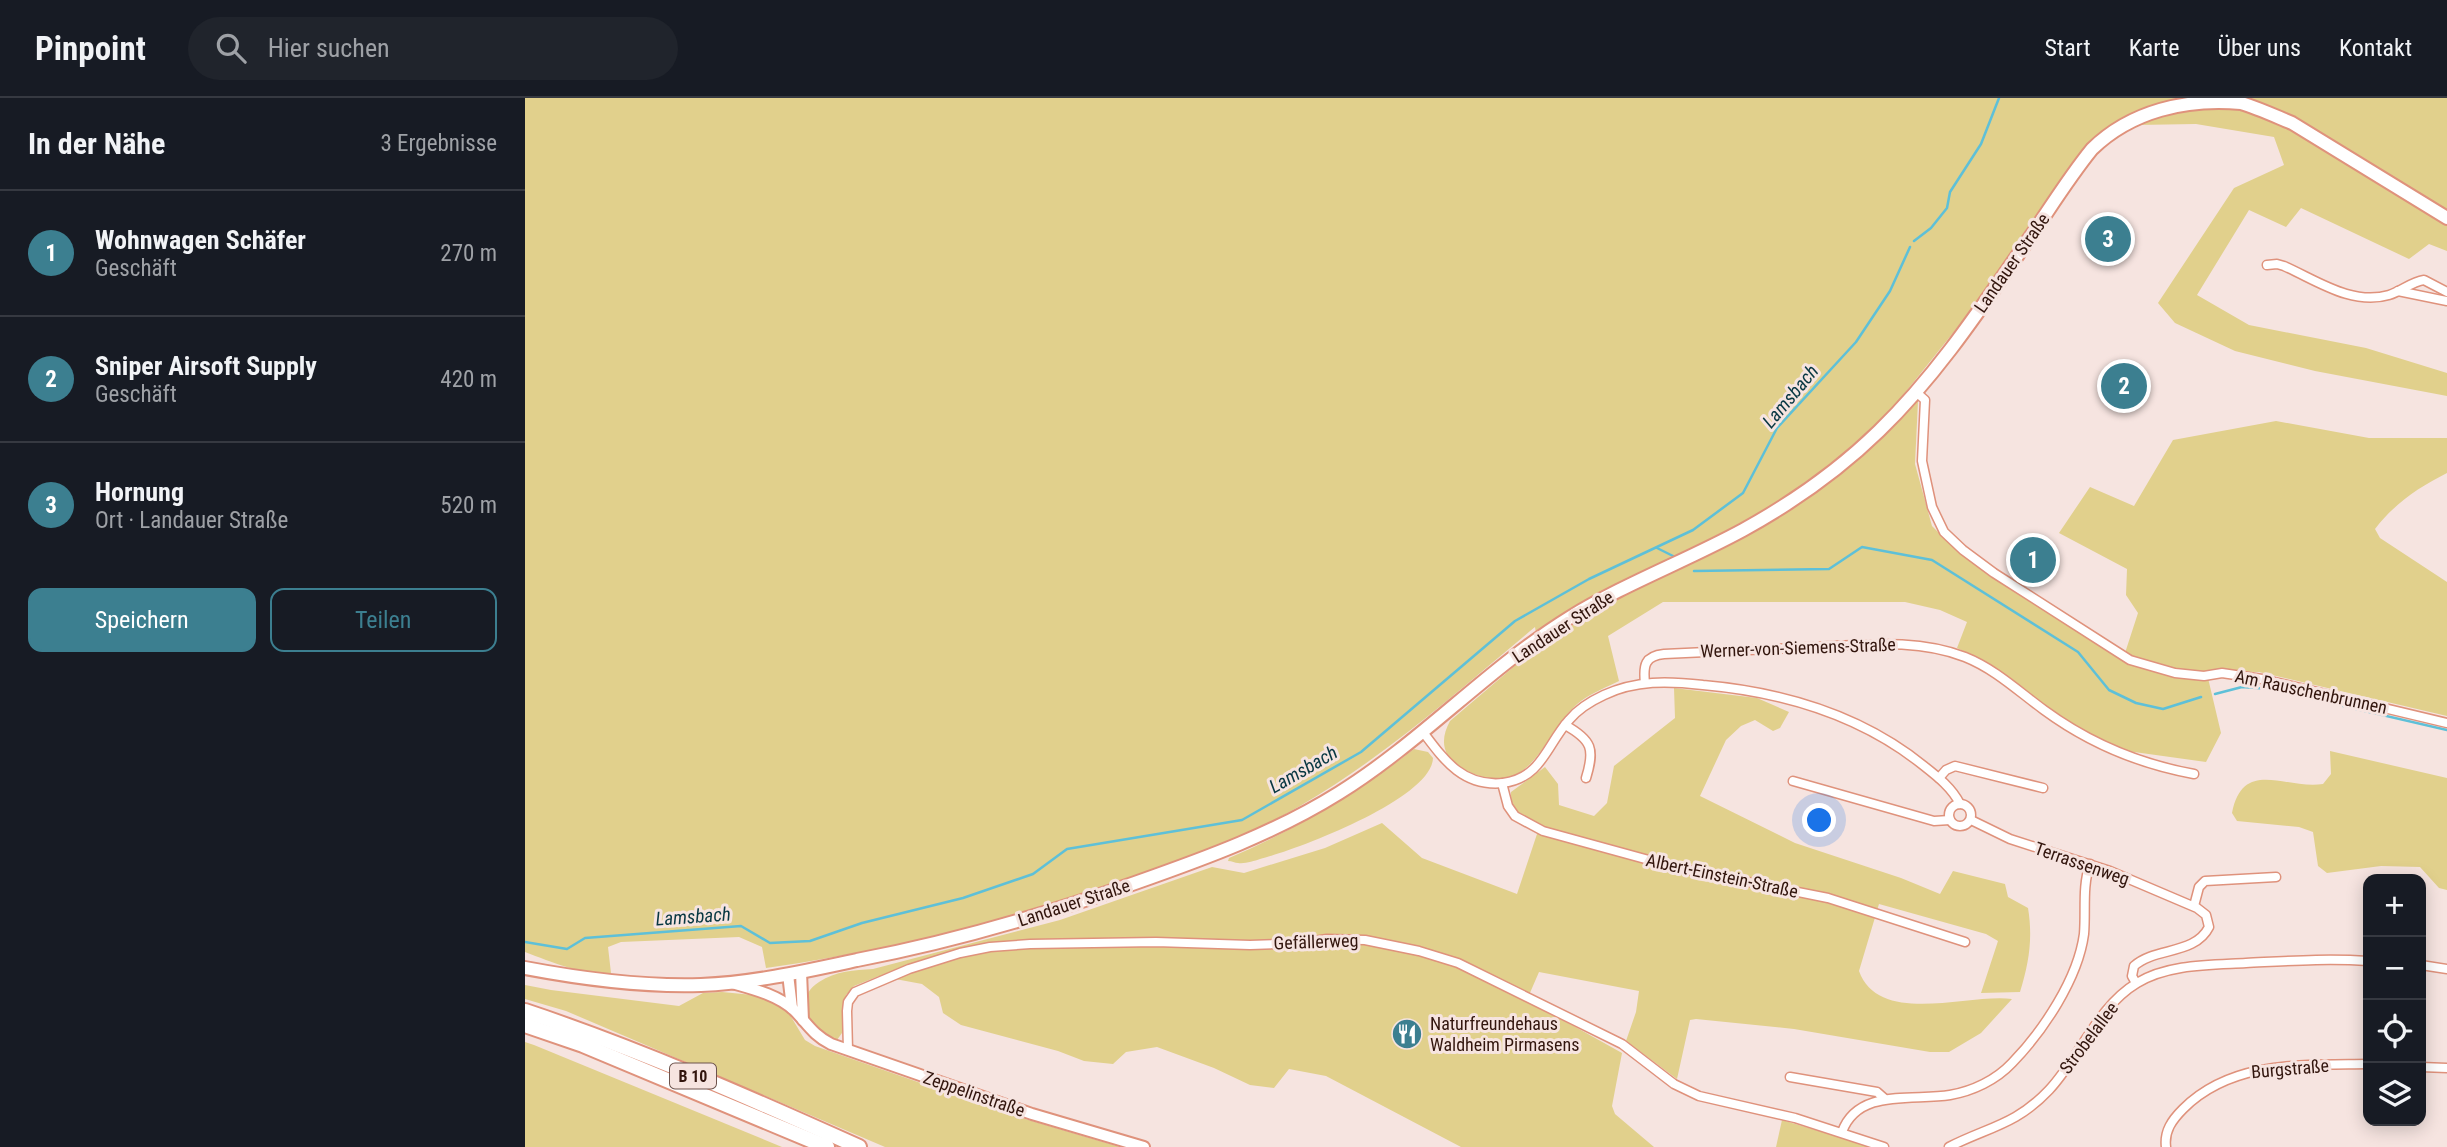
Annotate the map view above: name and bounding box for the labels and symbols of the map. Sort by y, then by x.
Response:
street label: Landauer Straße [1970,209,2054,316]
pin: 3 [2085,213,2131,265]
water label: Lamsbach [1757,360,1823,433]
pin: 2 [2101,360,2147,412]
pin: 1 [2010,534,2056,586]
street label: Landauer Straße [1508,586,1617,667]
street label: Werner-von-Siemens-Straße [1700,634,1896,661]
street label: Am Rauschenbrunnen [2233,665,2389,718]
water label: Lamsbach [1265,741,1342,798]
your location [1802,803,1836,837]
street label: Terrassenweg [2032,838,2132,890]
street label: Albert-Einstein-Straße [1644,849,1800,902]
street label: Landauer Straße [1015,875,1132,931]
water label: Lamsbach [655,902,731,931]
street label: Gefällerweg [1273,930,1359,953]
street label: Strobelallee [2055,998,2122,1078]
place label: Naturfreundehaus Waldheim Pirmasens [1430,1013,1579,1055]
restaurant icon: Naturfreundehaus Waldheim Pirmasens [1390,1017,1424,1051]
street label: Burgstraße [2250,1055,2330,1082]
road number: B 10 [670,1064,716,1088]
street label: Zeppelinstraße [921,1066,1028,1121]

